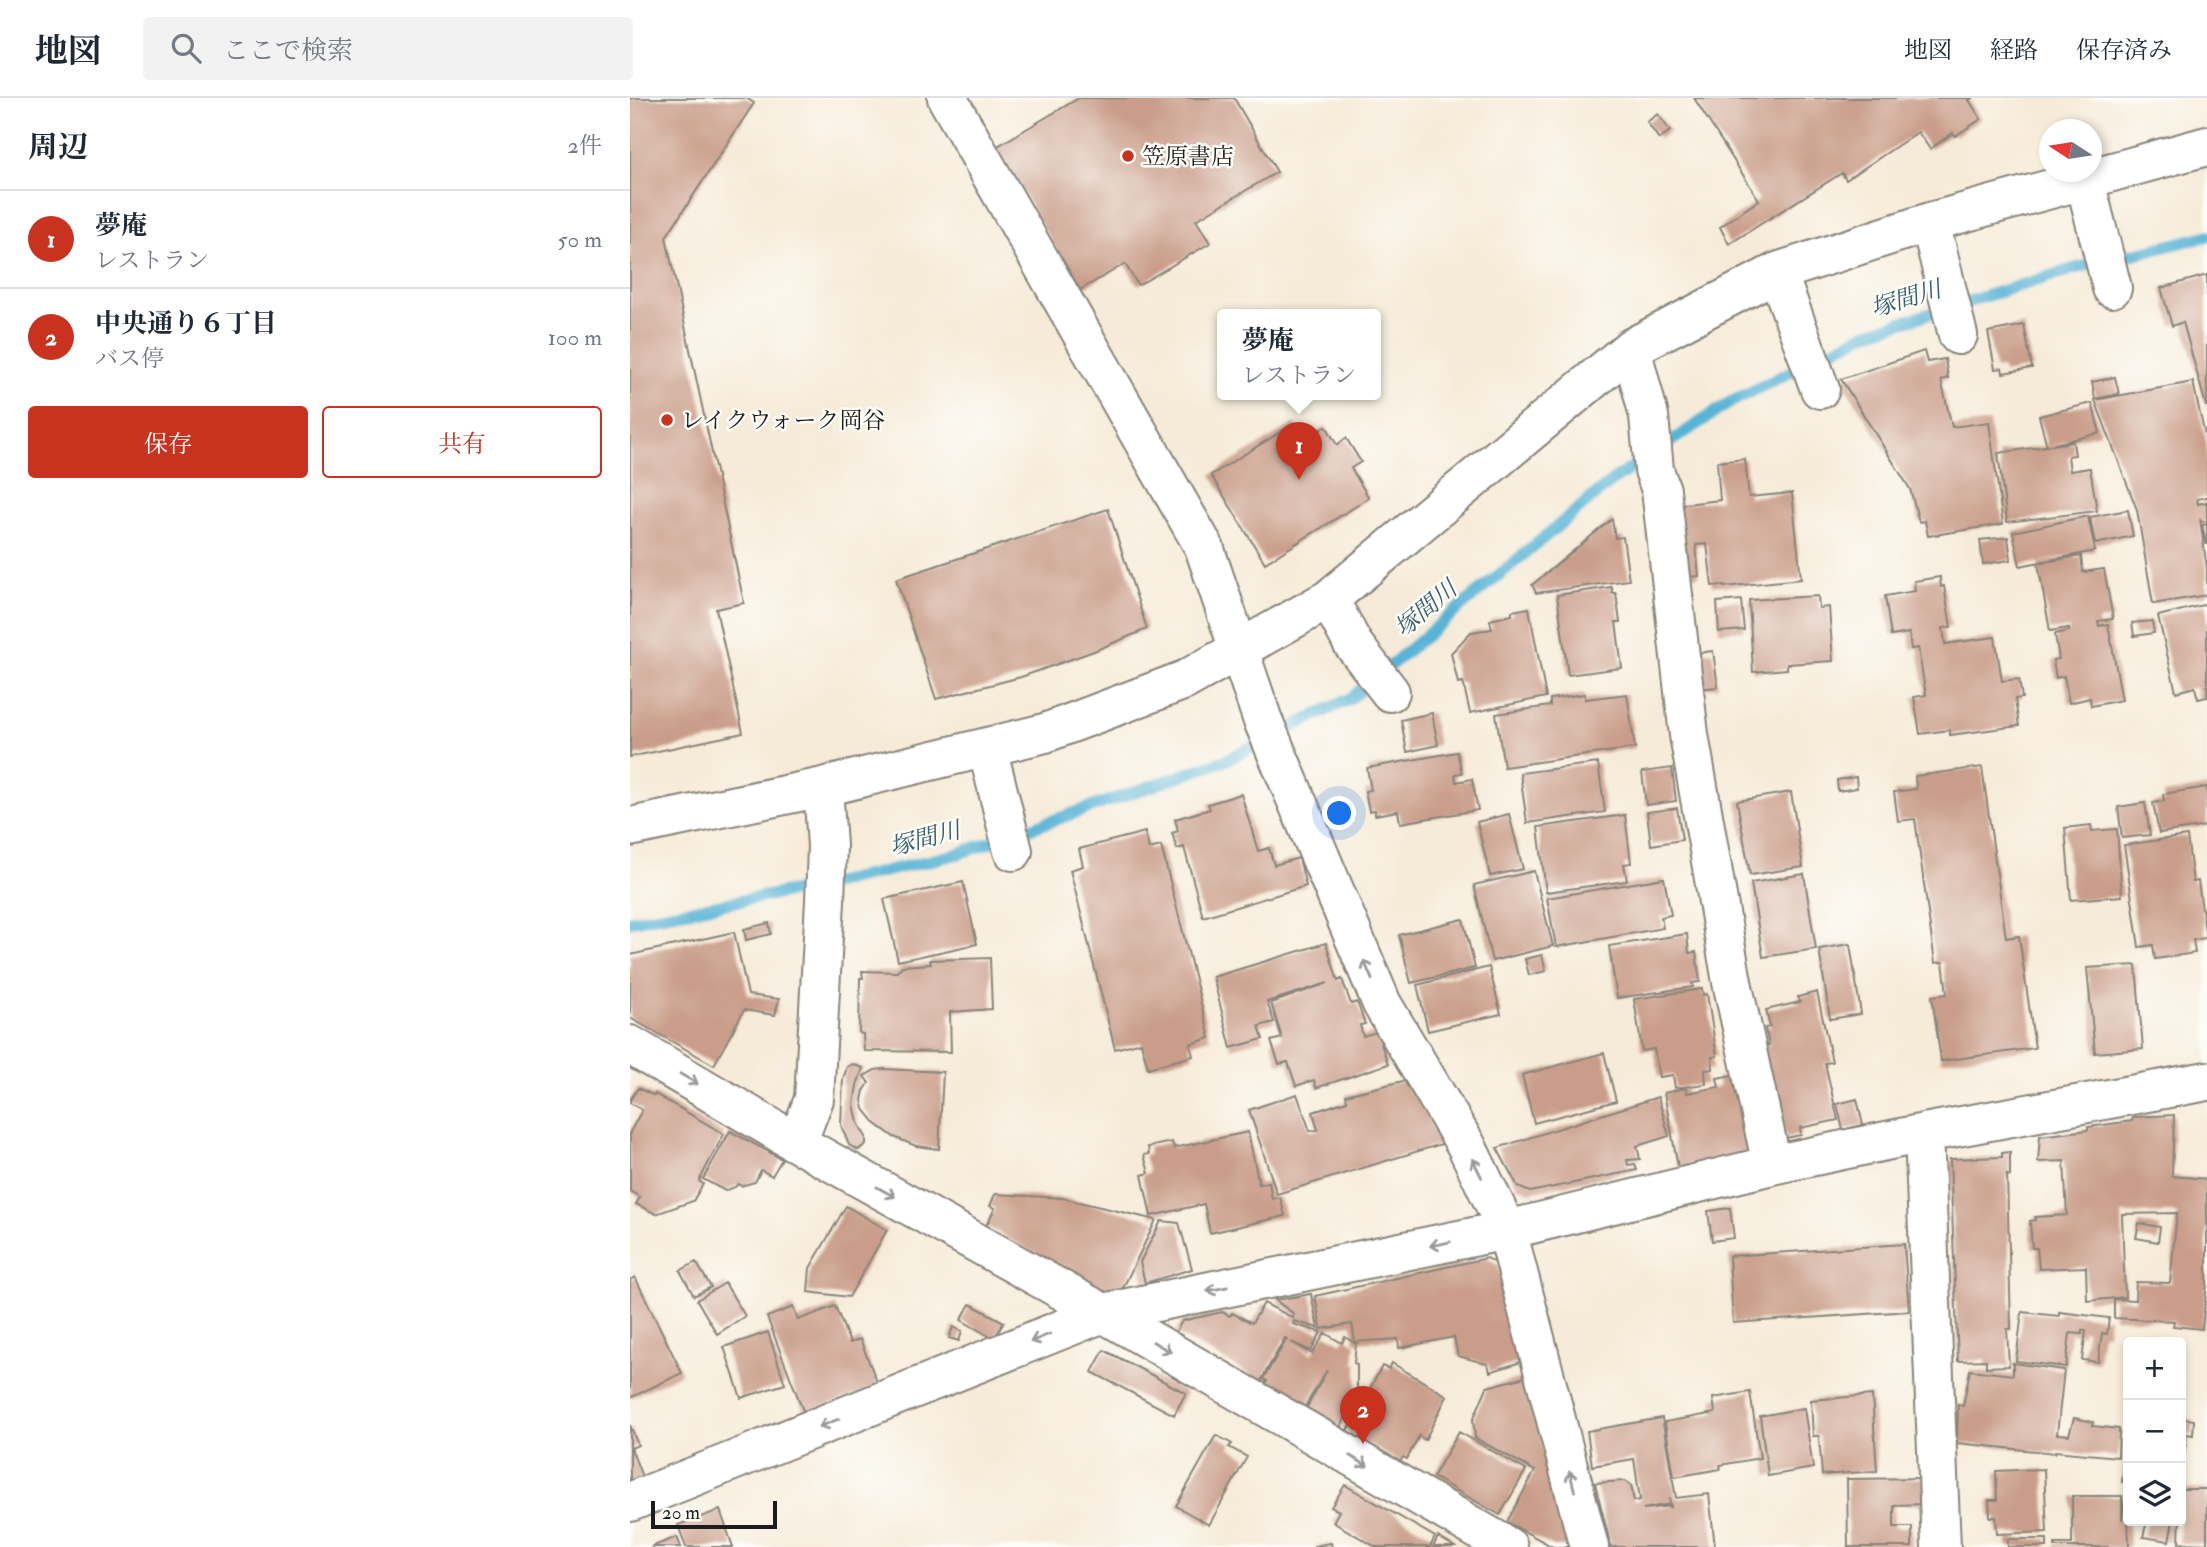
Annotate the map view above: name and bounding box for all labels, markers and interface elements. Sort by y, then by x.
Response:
search box [143,17,633,80]
icon: search [167,29,205,67]
text: 地図 [35,31,101,72]
text: ここで検索 [223,35,353,67]
text: 地図 [1904,35,1952,66]
text: 経路 [1990,35,2038,66]
text: 保存済み [2076,35,2172,66]
north arrow [2039,119,2102,182]
text: 周辺 [28,129,88,166]
text: 2件 [567,131,602,160]
place label: 笠原書店 [1142,142,1234,171]
marker: 笠原書店 [1120,148,1136,164]
text: 夢庵 [95,210,147,242]
text: 1 [47,225,55,254]
text: 50 m [558,225,602,254]
text: レストラン [95,246,209,275]
water label: 塚間川 [1867,273,1948,324]
text: 中央通り６丁目 [95,308,277,340]
popup [1217,309,1381,400]
text: 2 [45,323,57,352]
text: 100 m [548,323,602,352]
text: 夢庵 [1242,325,1294,357]
text: バス停 [95,344,164,373]
text: レストラン [1242,361,1356,390]
button: 保存 [28,406,308,478]
button: 共有 [322,406,602,478]
place label: レイクウォーク岡谷 [681,406,885,435]
marker: レイクウォーク岡谷 [659,412,675,428]
pin: 1 [1276,422,1322,480]
water label: 塚間川 [1388,572,1466,644]
your location [1322,796,1356,830]
water label: 塚間川 [886,814,967,863]
one-way arrow [1360,959,1373,981]
one-way arrow [678,1073,698,1087]
one-way arrow [1470,1158,1484,1179]
one-way arrow [876,1185,896,1199]
one-way arrow [1429,1237,1452,1251]
one-way arrow [1206,1283,1229,1297]
one-way arrow [1029,1333,1051,1346]
map controls [2123,1337,2186,1526]
button: + [2123,1337,2186,1400]
one-way arrow [1152,1340,1172,1354]
pin: 2 [1340,1386,1386,1444]
button: − [2123,1400,2186,1463]
one-way arrow [818,1417,840,1430]
one-way arrow [1349,1454,1369,1468]
button: layers [2123,1463,2186,1526]
one-way arrow [1565,1470,1578,1493]
scale bar [651,1498,777,1530]
text: 20 m [662,1501,700,1525]

